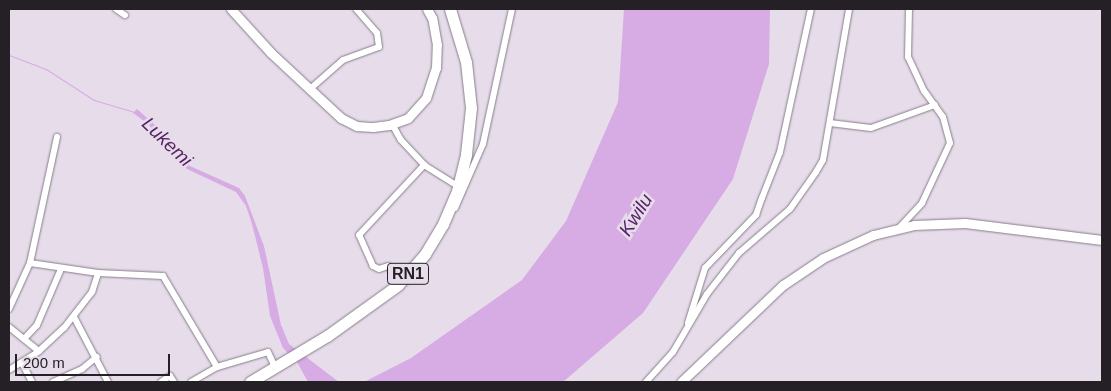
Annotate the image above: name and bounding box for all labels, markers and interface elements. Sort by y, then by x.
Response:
water label: Lukemi [137,113,197,171]
water label: Kwilu [614,190,658,240]
road number: RN1 [387,260,429,288]
scale bar [18,344,172,376]
text: 200 m [23,354,65,371]

